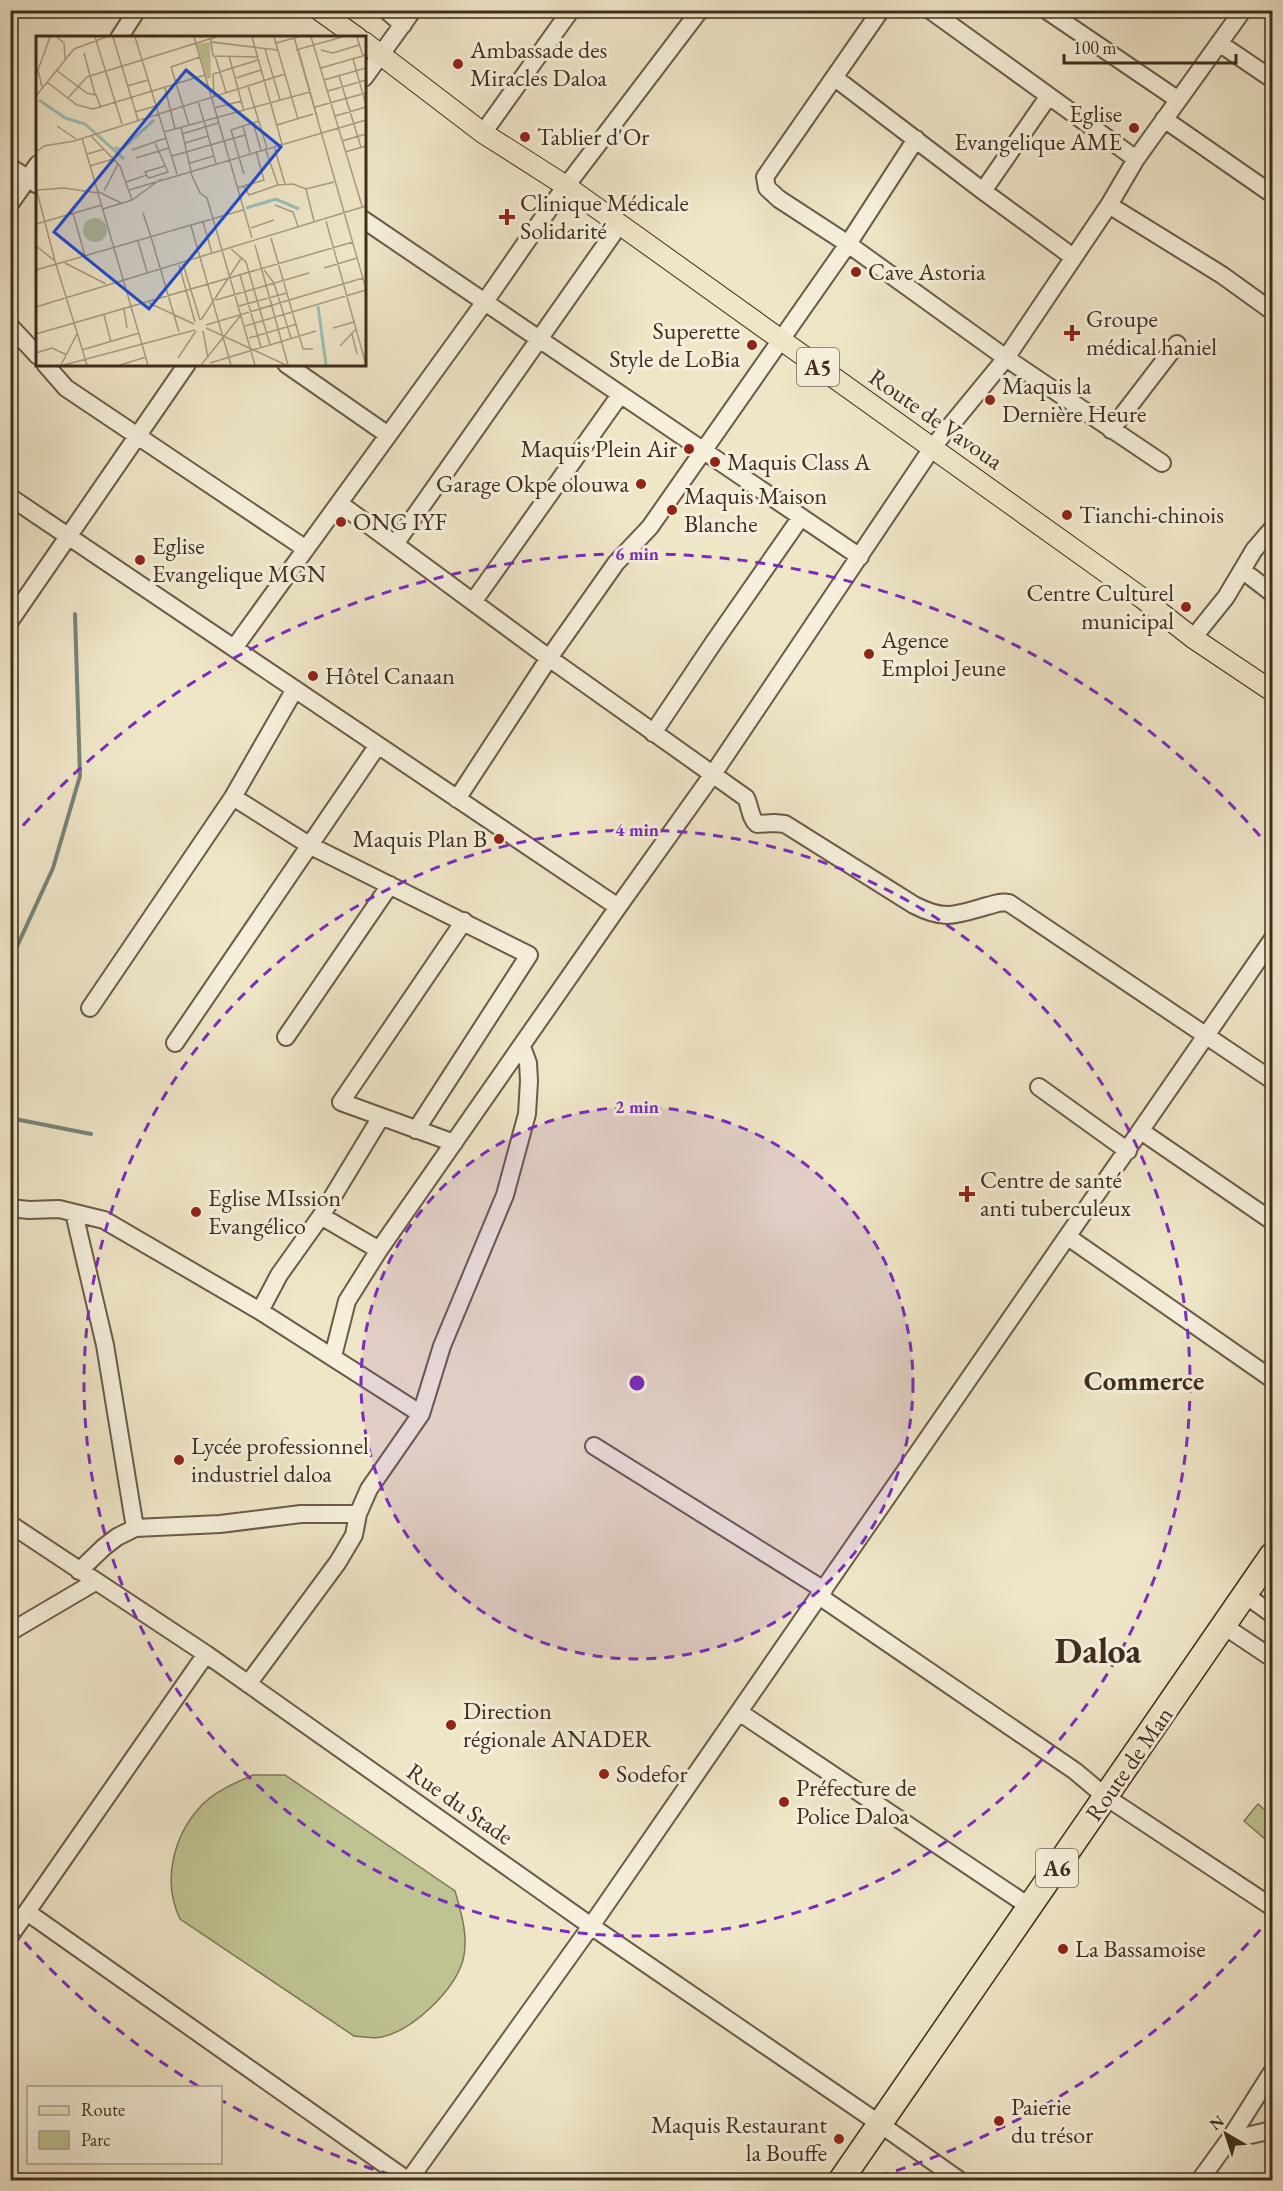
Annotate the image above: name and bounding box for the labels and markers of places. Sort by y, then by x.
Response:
place label: Ambassade des Miracles Daloa [469,34,607,93]
marker: Ambassade des Miracles Daloa [451,57,465,71]
place label: Eglise Evangelique AME [954,98,1122,157]
place label: Tablier d'Or [537,121,649,152]
marker: Eglise Evangelique AME [1127,121,1141,135]
marker: Tablier d'Or [518,130,532,144]
place label: Clinique Médicale Solidarité [520,187,689,246]
marker: Clinique Médicale Solidarité [498,208,516,226]
place label: Cave Astoria [868,256,986,287]
marker: Cave Astoria [849,265,863,279]
place label: Groupe médical haniel [1086,303,1217,362]
place label: Superette Style de LoBia [609,315,740,374]
marker: Groupe médical haniel [1063,324,1081,342]
marker: Superette Style de LoBia [745,338,759,352]
place label: Maquis la Dernière Heure [1002,370,1146,429]
marker: Maquis la Dernière Heure [983,393,997,407]
place label: Maquis Plein Air [520,433,677,464]
marker: Maquis Plein Air [682,442,696,456]
place label: Maquis Class A [727,446,871,477]
marker: Maquis Class A [708,455,722,469]
place label: Garage Okpe olouwa [436,468,629,499]
marker: Garage Okpe olouwa [634,477,648,491]
place label: Maquis Maison Blanche [684,480,828,539]
place label: Tianchi-chinois [1079,499,1224,530]
marker: Maquis Maison Blanche [665,503,679,517]
place label: ONG IYF [353,506,447,537]
marker: Tianchi-chinois [1060,508,1074,522]
marker: ONG IYF [334,515,348,529]
place label: Eglise Evangelique MGN [152,530,326,589]
marker: Eglise Evangelique MGN [133,553,147,567]
place label: Centre Culturel municipal [1026,577,1174,636]
marker: Centre Culturel municipal [1179,600,1193,614]
place label: Agence Emploi Jeune [880,624,1006,683]
marker: Agence Emploi Jeune [862,647,876,661]
place label: Hôtel Canaan [325,660,455,691]
marker: Hôtel Canaan [306,669,320,683]
place label: Maquis Plan B [353,823,487,854]
marker: Maquis Plan B [492,832,506,846]
place label: Centre de santé anti tuberculeux [980,1164,1132,1223]
place label: Eglise MIssion Evangélico [208,1182,342,1241]
marker: Centre de santé anti tuberculeux [958,1185,976,1203]
marker: Eglise MIssion Evangélico [189,1205,203,1219]
centre of rings [627,1373,647,1393]
place label: Lycée professionnel industriel daloa [191,1430,369,1489]
marker: Lycée professionnel industriel daloa [172,1453,186,1467]
place label: Direction régionale ANADER [463,1695,653,1754]
marker: Direction régionale ANADER [444,1718,458,1732]
place label: Sodefor [616,1758,687,1789]
marker: Sodefor [597,1767,611,1781]
place label: Préfecture de Police Daloa [796,1772,916,1831]
marker: Préfecture de Police Daloa [777,1795,791,1809]
place label: La Bassamoise [1075,1933,1206,1964]
marker: La Bassamoise [1056,1942,1070,1956]
place label: Paierie du trésor [1011,2091,1093,2150]
place label: Maquis Restaurant la Bouffe [651,2109,827,2168]
marker: Paierie du trésor [992,2114,1006,2128]
marker: Maquis Restaurant la Bouffe [832,2132,846,2146]

